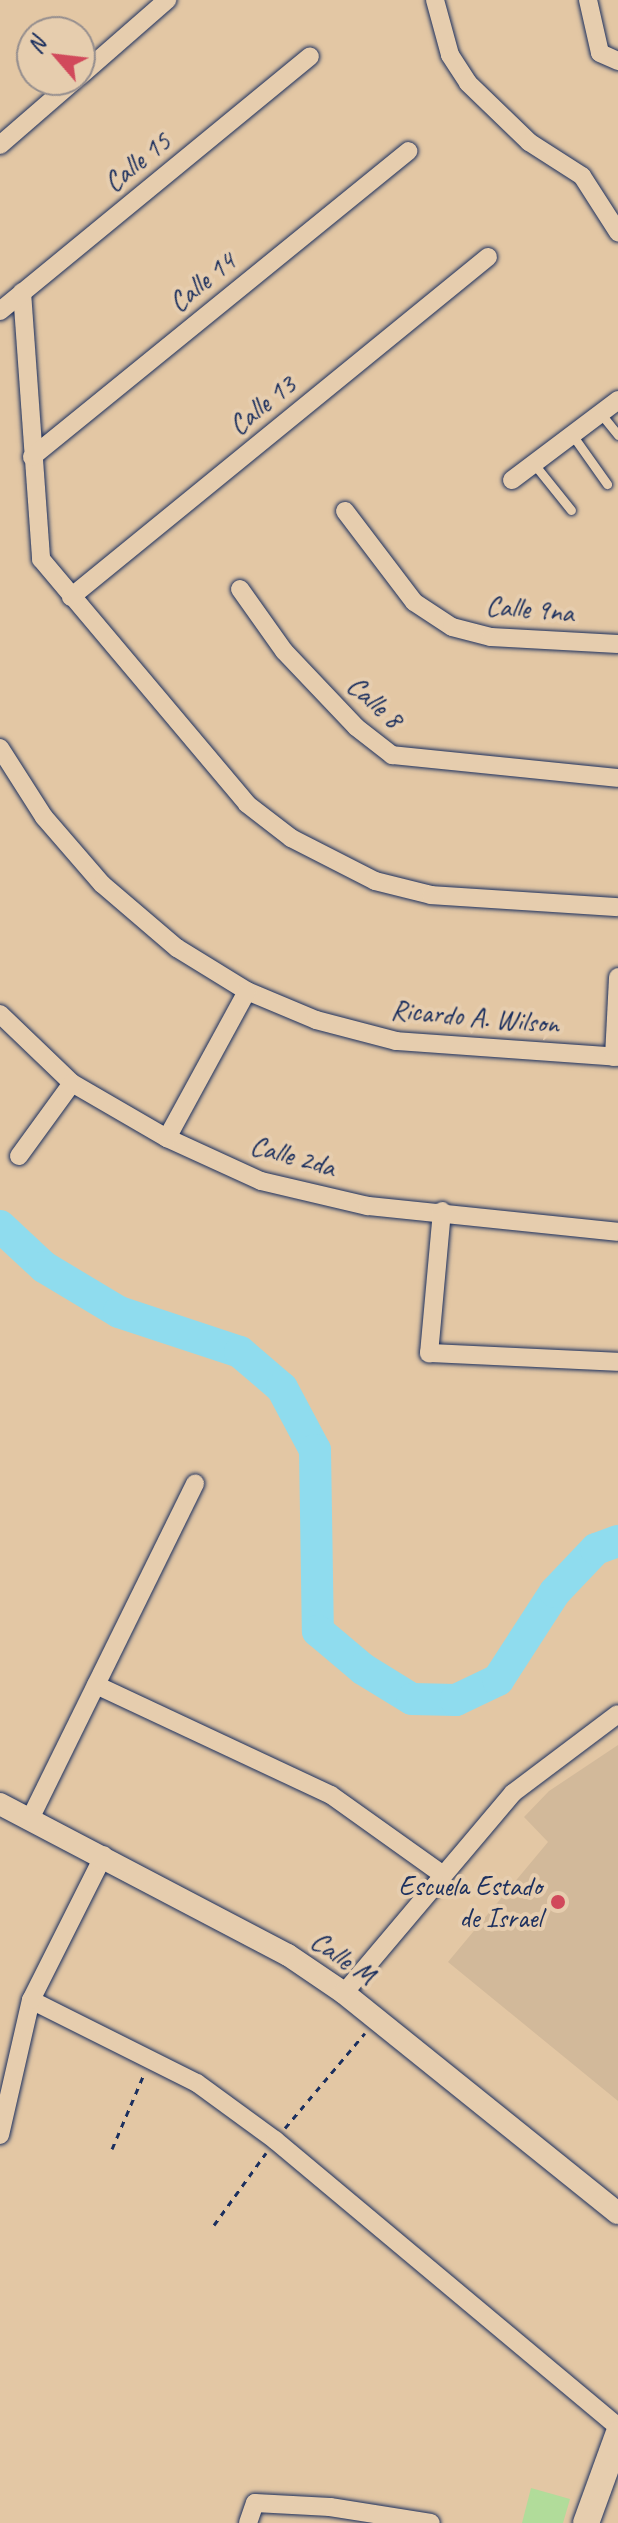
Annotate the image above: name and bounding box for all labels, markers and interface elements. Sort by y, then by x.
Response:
north arrow [16,16,96,96]
text: N [21,33,52,58]
street label: Calle 15 [97,125,177,199]
street label: Calle 14 [162,245,242,319]
street label: Calle 13 [222,368,302,442]
street label: Calle 9na [485,588,575,630]
street label: Calle 8 [340,668,410,736]
street label: Ricardo A. Wilson [390,993,560,1041]
street label: Calle 2da [247,1128,339,1184]
place label: Escuela Estado de Israel [399,1869,542,1935]
marker: Escuela Estado de Israel [549,1893,567,1911]
street label: Calle M [304,1924,382,1992]

